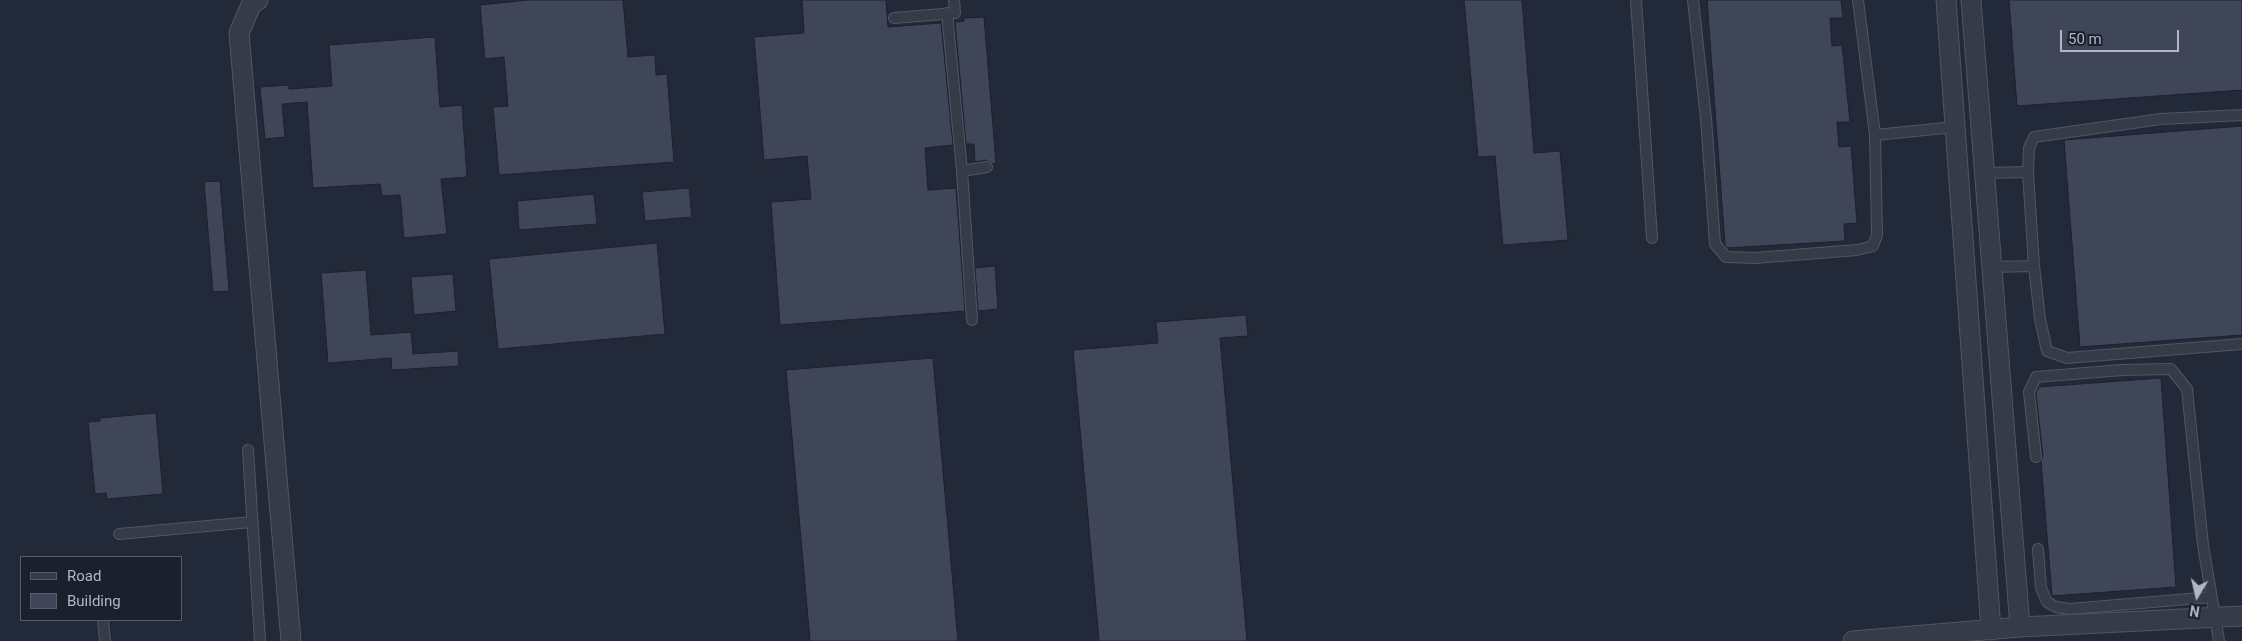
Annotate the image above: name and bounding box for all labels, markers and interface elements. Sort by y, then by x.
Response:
scale bar [2062,20,2181,52]
text: 50 m [2068,30,2102,48]
legend [20,556,182,621]
text: Road [67,567,101,585]
north arrow [2172,571,2222,621]
text: Building [67,592,121,610]
text: N [2189,602,2201,619]

